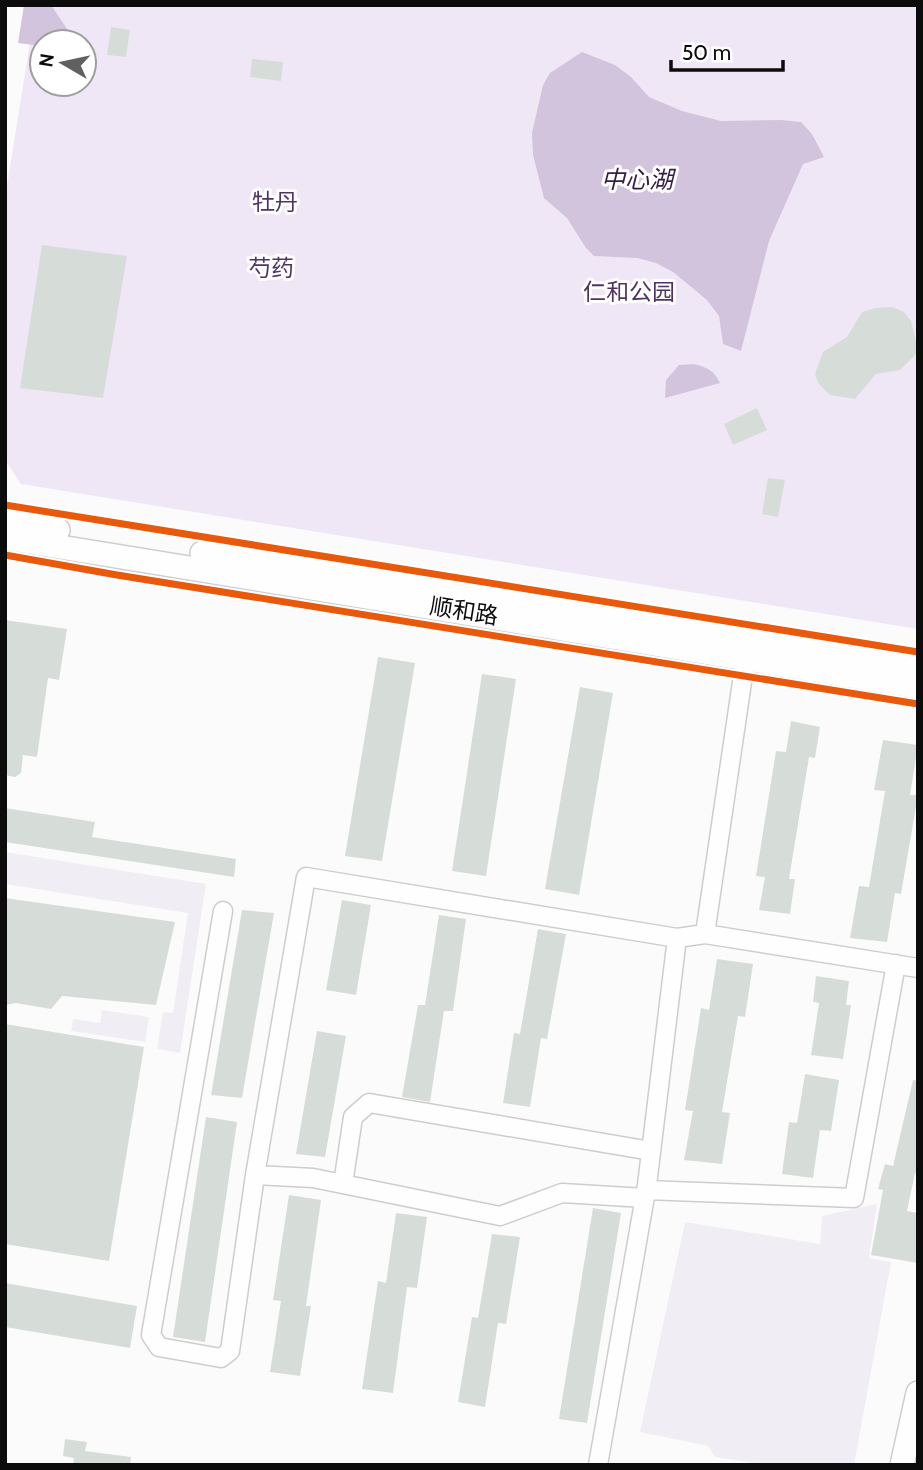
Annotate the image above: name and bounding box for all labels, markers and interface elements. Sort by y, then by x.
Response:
north arrow [28,28,98,98]
scale bar [671,28,783,72]
text: 50 m [682,40,731,65]
text: N [34,52,59,69]
water label: 中心湖 [601,165,677,194]
park label: 牡丹 [252,188,298,216]
park label: 芍药 [248,254,294,282]
park label: 仁和公园 [583,278,675,306]
street label: 顺和路 [428,592,500,630]

